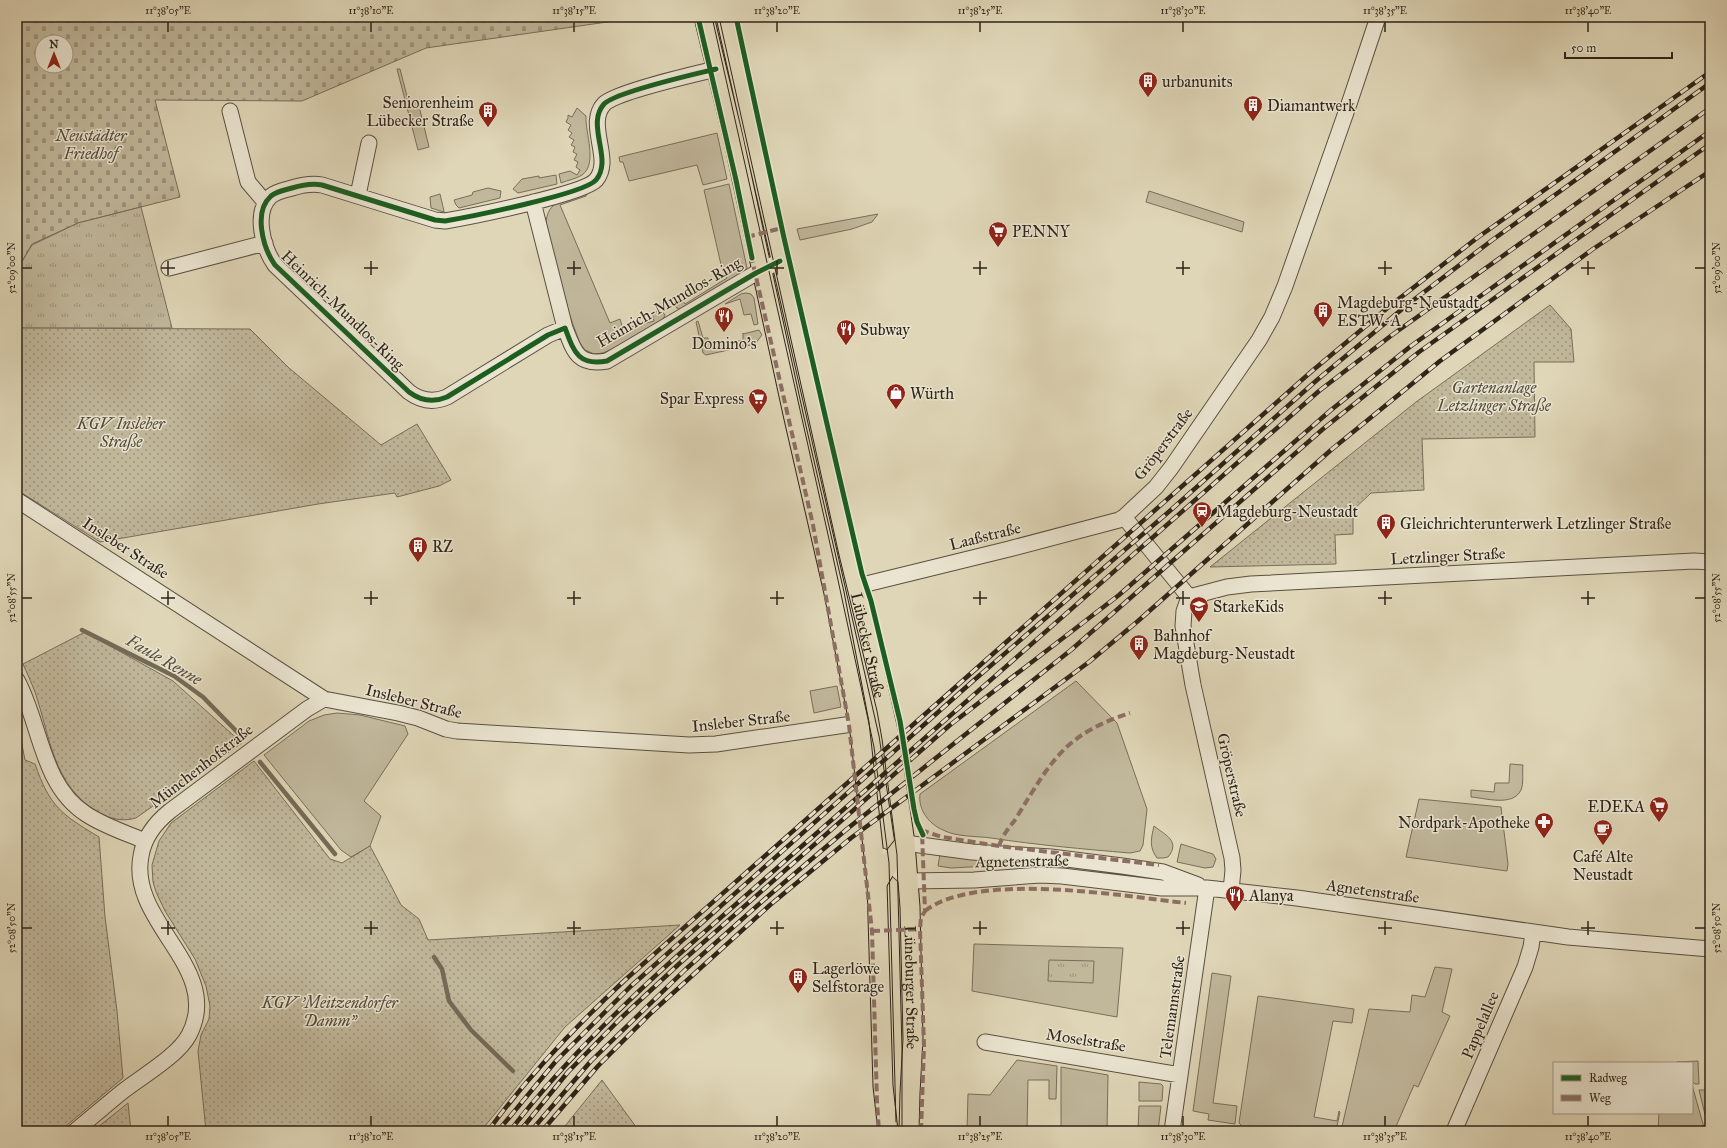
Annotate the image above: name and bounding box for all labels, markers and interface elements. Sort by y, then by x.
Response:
text: 11°38'05"E [145,5,191,17]
text: 11°38'10"E [349,5,393,17]
text: 11°38'15"E [552,5,596,17]
text: 11°38'20"E [754,5,800,17]
text: 11°38'25"E [958,5,1002,17]
text: 11°38'30"E [1161,5,1205,17]
text: 11°38'35"E [1363,5,1407,17]
text: 11°38'40"E [1565,5,1611,17]
north arrow [34,34,74,74]
scale bar [1565,34,1672,60]
text: N [49,38,59,51]
text: 50 m [1571,41,1596,55]
building icon: urbanunits [1137,70,1159,98]
place label: urbanunits [1162,72,1233,91]
place label: Seniorenheim Lübecker Straße [366,93,475,130]
building icon: Diamantwerk [1242,94,1264,122]
place label: Diamantwerk [1267,96,1356,115]
building icon: Seniorenheim Lübecker Straße [477,100,499,128]
park label: Neustädter Friedhof [54,126,128,163]
supermarket icon: PENNY [987,220,1009,248]
place label: PENNY [1012,222,1071,241]
text: 52°09'00"N [6,242,18,294]
text: 52°09'00"N [1711,242,1723,294]
street label: Heinrich-Mundlos-Ring [277,246,409,375]
street label: Heinrich-Mundlos-Ring [593,252,746,352]
place label: Magdeburg-Neustadt ESTW-A [1337,293,1479,330]
building icon: Magdeburg-Neustadt ESTW-A [1312,300,1334,328]
restaurant icon: Domino's [713,305,735,333]
restaurant icon: Subway [835,318,857,346]
place label: Subway [860,320,910,339]
place label: Domino's [691,334,757,353]
park label: Gartenanlage Letzlinger Straße [1436,378,1552,415]
shop icon: Würth [885,382,907,410]
place label: Würth [910,384,954,403]
supermarket icon: Spar Express [747,387,769,415]
place label: Spar Express [660,389,744,408]
street label: Gröperstraße [1130,404,1197,484]
park label: KGV Insleber Straße [76,414,166,451]
station icon: Magdeburg-Neustadt [1191,500,1213,528]
place label: Magdeburg-Neustadt [1216,502,1358,522]
building icon: Gleichrichterunterwerk Letzlinger Straße [1375,512,1397,540]
street label: Insleber Straße [79,513,173,583]
place label: Gleichrichterunterwerk Letzlinger Straße [1400,514,1672,534]
street label: Laaßstraße [947,518,1023,554]
building icon: RZ [407,535,429,563]
place label: RZ [432,537,453,556]
street label: Letzlinger Straße [1390,543,1506,569]
text: 52°08'55"N [6,573,18,623]
text: 52°08'55"N [1711,573,1723,623]
street label: Lübecker Straße [847,590,890,700]
school or university icon: StarkeKids [1188,595,1210,623]
place label: StarkeKids [1213,597,1284,616]
place label: Bahnhof Magdeburg-Neustadt [1153,626,1295,664]
water label: Faule Renne [122,629,206,690]
building icon: Bahnhof Magdeburg-Neustadt [1128,633,1150,661]
street label: Insleber Straße [364,680,465,722]
street label: Insleber Straße [691,706,791,736]
street label: Münchenhofstraße [146,720,257,812]
street label: Gröperstraße [1213,731,1251,819]
supermarket icon: EDEKA [1648,795,1670,823]
place label: EDEKA [1588,797,1645,816]
pharmacy icon: Nordpark-Apotheke [1533,811,1555,839]
place label: Nordpark-Apotheke [1398,813,1530,832]
cafe icon: Café Alte Neustadt [1592,818,1614,846]
place label: Café Alte Neustadt [1573,847,1634,884]
street label: Agnetenstraße [974,851,1069,872]
street label: Agnetenstraße [1324,875,1421,908]
restaurant icon: Alanya [1224,884,1246,912]
place label: Alanya [1248,886,1294,905]
text: 52°08'50"N [6,902,18,953]
text: 52°08'50"N [1711,902,1723,953]
street label: Lüneburger Straße [901,925,923,1050]
street label: Telemannstraße [1155,954,1189,1060]
place label: Lagerlöwe Selfstorage [812,959,884,997]
building icon: Lagerlöwe Selfstorage [787,966,809,994]
street label: Pappelallee [1457,988,1503,1062]
park label: KGV 'Meitzendorfer Damm" [261,993,399,1030]
street label: Moselstraße [1045,1024,1128,1056]
legend [1553,1062,1693,1114]
text: Radweg [1589,1071,1627,1086]
text: Weg [1589,1091,1611,1106]
text: 11°38'05"E [145,1131,191,1143]
text: 11°38'10"E [349,1131,393,1143]
text: 11°38'15"E [552,1131,596,1143]
text: 11°38'20"E [754,1131,800,1143]
text: 11°38'25"E [958,1131,1002,1143]
text: 11°38'30"E [1161,1131,1205,1143]
text: 11°38'35"E [1363,1131,1407,1143]
text: 11°38'40"E [1565,1131,1611,1143]

